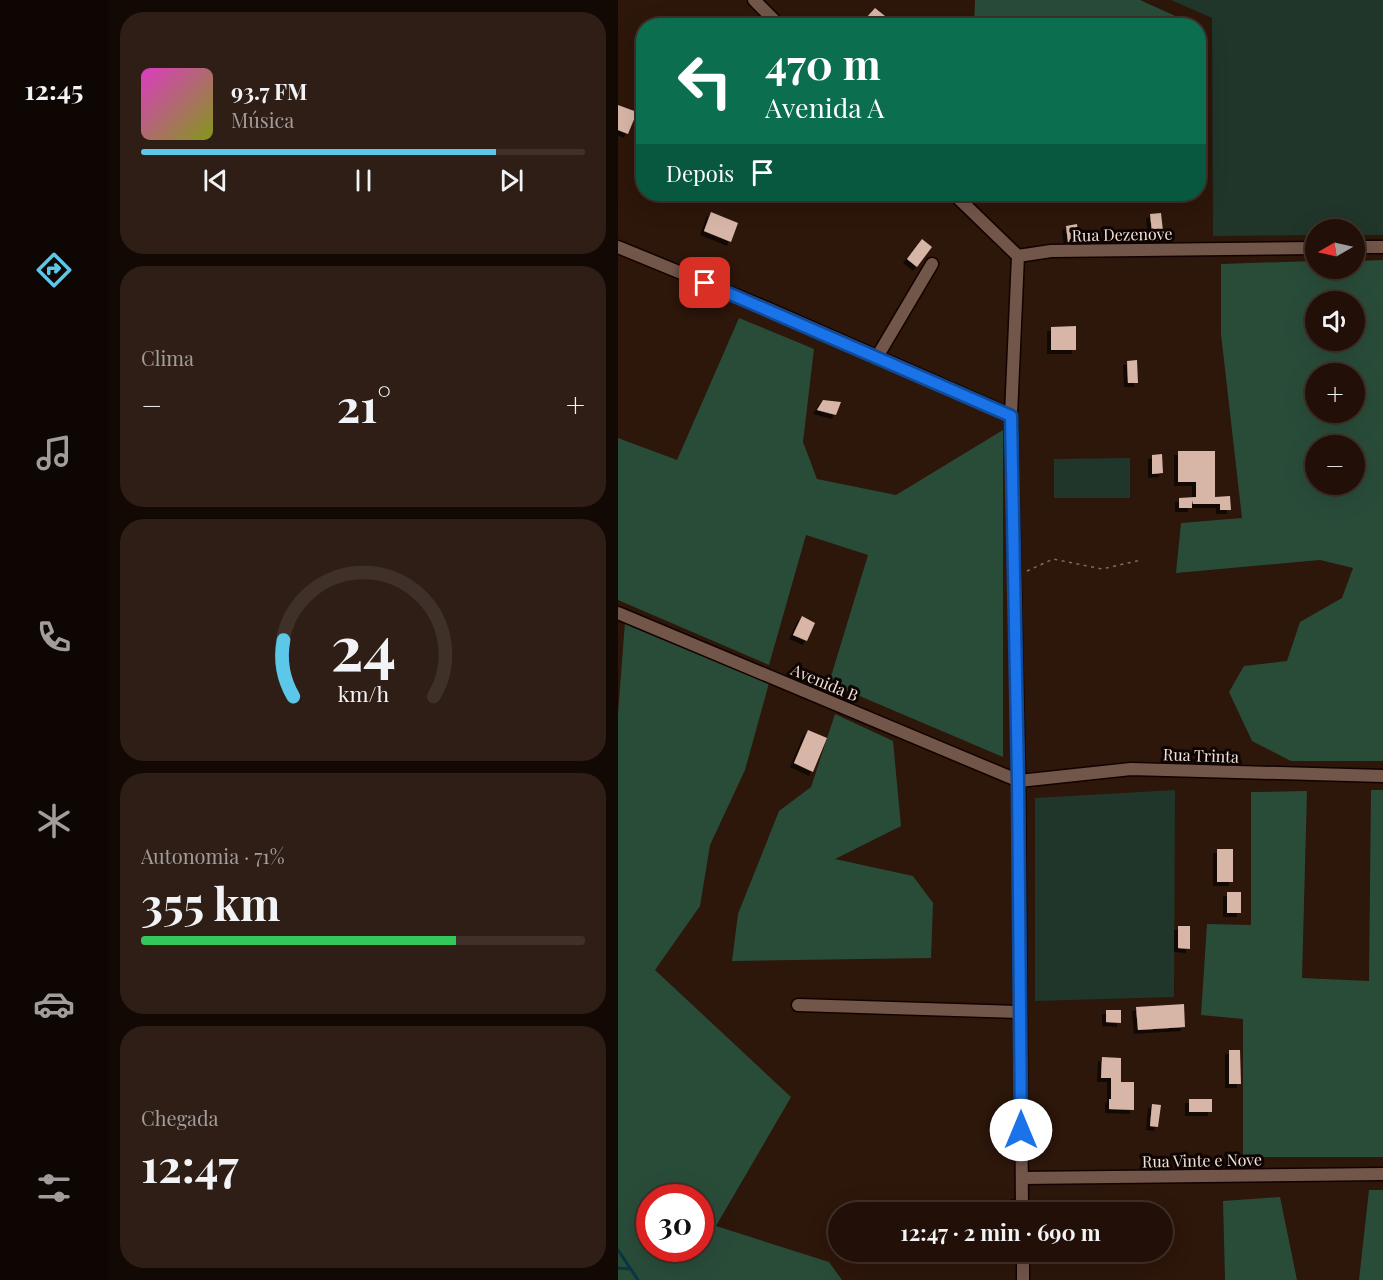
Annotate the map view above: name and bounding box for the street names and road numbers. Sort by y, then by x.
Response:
street label: Rua Dezenove [1071,223,1173,245]
street label: Avenida B [787,658,862,706]
street label: Rua Trinta [1163,743,1239,767]
street label: Rua Vinte e Nove [1142,1148,1262,1172]

